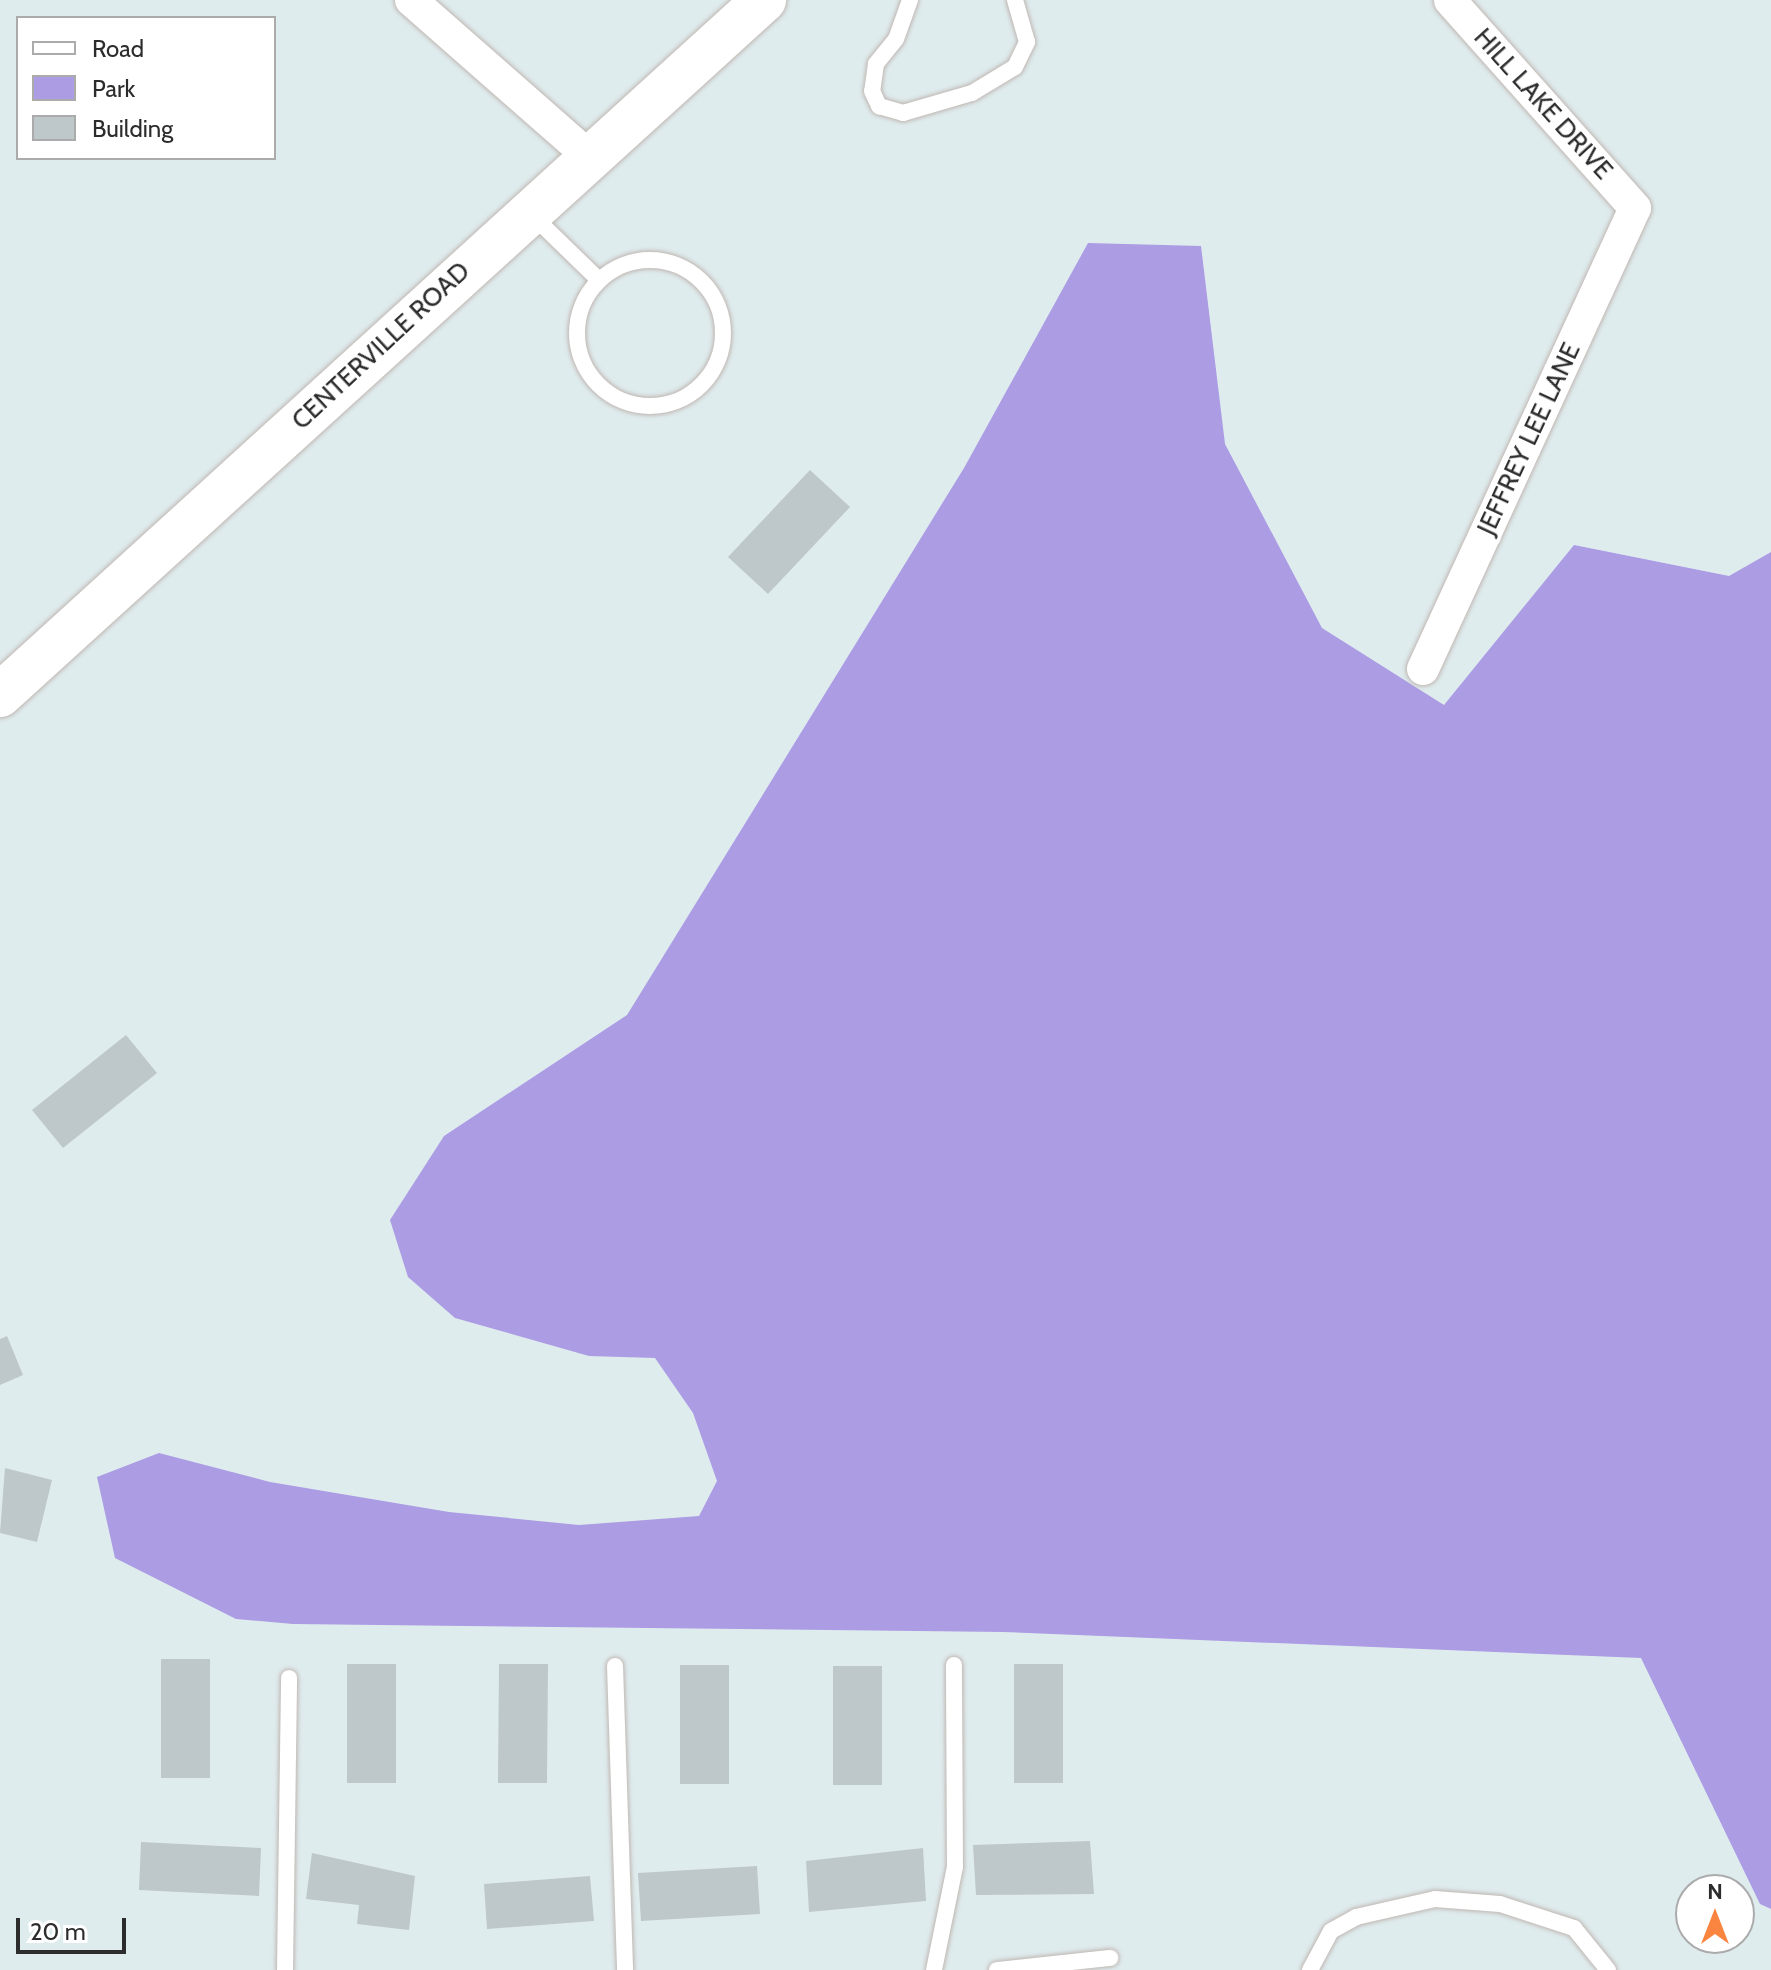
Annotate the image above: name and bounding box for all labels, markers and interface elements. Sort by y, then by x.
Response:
legend [16,16,276,160]
street label: HILL LAKE DRIVE [1467,22,1619,186]
text: Road [92,34,144,63]
text: Park [92,74,135,103]
text: Building [92,114,173,143]
street label: CENTERVILLE ROAD [286,256,476,436]
street label: JEFFREY LEE LANE [1471,338,1587,540]
north arrow [1675,1874,1755,1954]
text: N [1707,1878,1723,1905]
scale bar [20,1902,130,1952]
text: 20 m [30,1917,86,1946]

